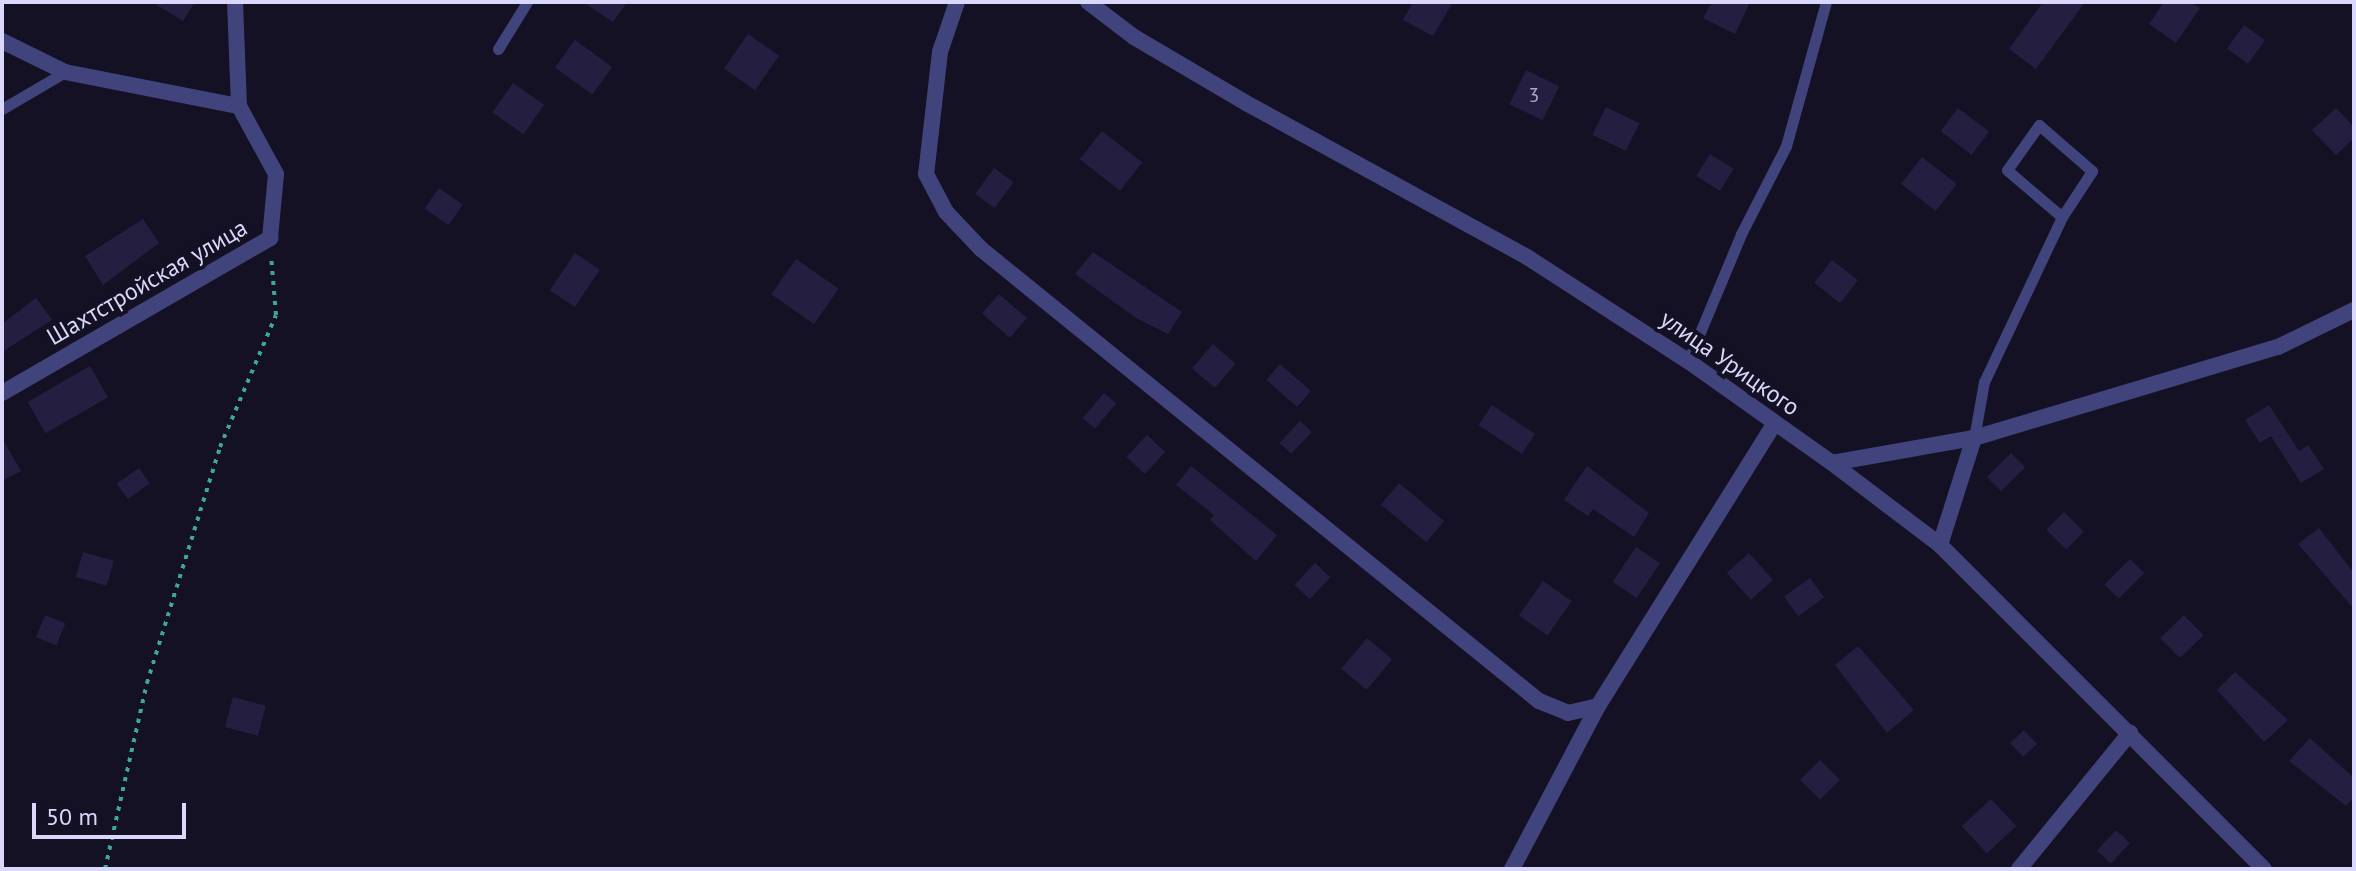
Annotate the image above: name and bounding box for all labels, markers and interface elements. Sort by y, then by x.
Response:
house number: 3 [1529,83,1539,107]
street label: Шахтстройская улица [42,213,252,351]
street label: улица Урицкого [1655,304,1805,422]
scale bar [36,787,190,837]
text: 50 m [46,801,98,832]

